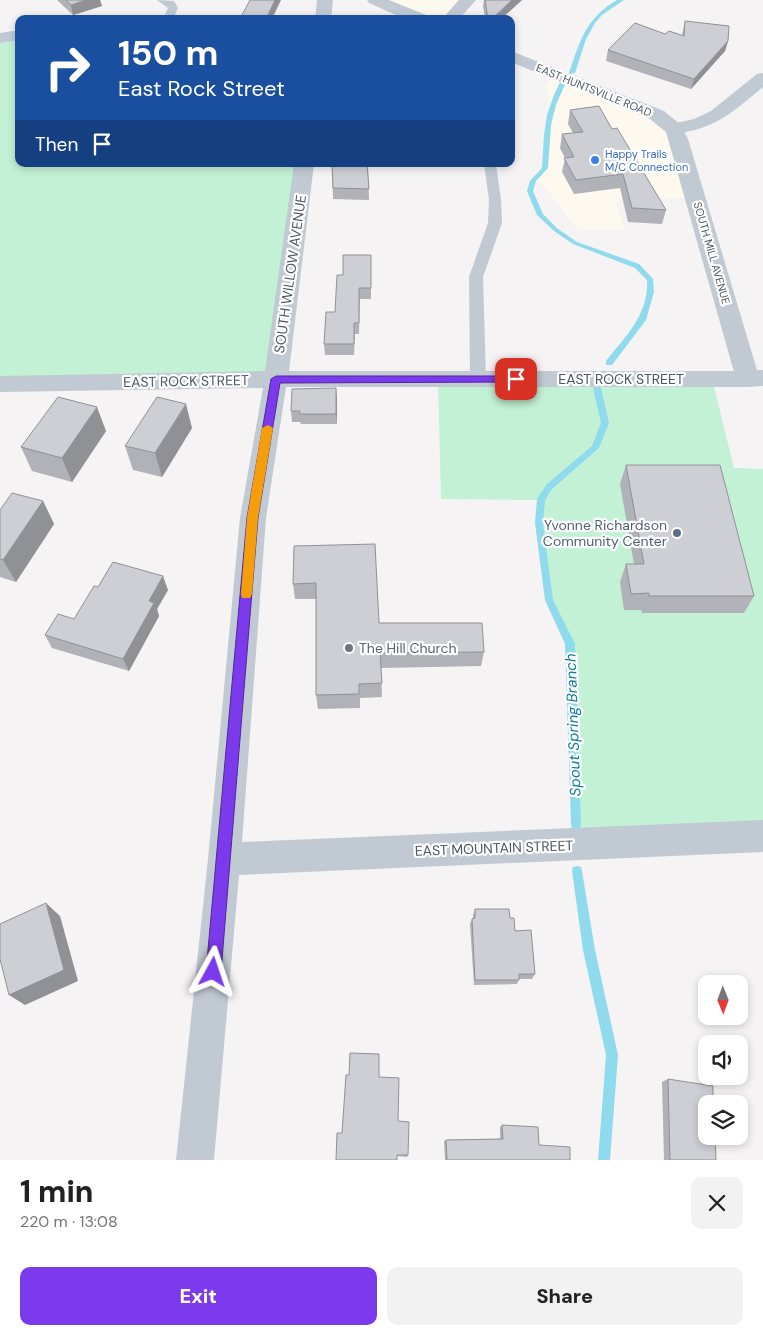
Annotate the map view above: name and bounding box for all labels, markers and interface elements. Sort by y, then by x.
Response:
text: 150 m [118,30,218,76]
icon: right [35,35,100,100]
street label: EAST HUNTSVILLE ROAD [534,60,654,120]
text: East Rock Street [118,74,285,103]
icon: arrive [88,130,116,158]
text: Then [35,132,78,157]
place label: Happy Trails M/C Connection [605,147,688,174]
marker: Happy Trails M/C Connection [589,154,601,166]
street label: SOUTH WILLOW AVENUE [270,194,310,354]
street label: SOUTH MILL AVENUE [691,200,733,306]
pin [495,358,537,400]
icon: arrive [502,365,530,393]
street label: EAST ROCK STREET [558,370,684,388]
street label: EAST ROCK STREET [123,371,249,391]
place label: Yvonne Richardson Community Center [543,516,667,550]
marker: Yvonne Richardson Community Center [671,527,683,539]
place label: The Hill Church [359,639,457,657]
marker: The Hill Church [343,642,355,654]
water label: Spout Spring Branch [561,653,585,797]
street label: EAST MOUNTAIN STREET [414,836,574,860]
position arrow [186,945,238,997]
north arrow [698,975,748,1025]
map controls [698,975,748,1145]
button: sound [698,1035,748,1085]
button: layers [698,1095,748,1145]
text: 1 min [20,1172,93,1211]
button: close [691,1177,743,1229]
text: 220 m · 13:08 [20,1211,118,1232]
button: Exit [20,1267,377,1325]
button: Share [387,1267,743,1325]

